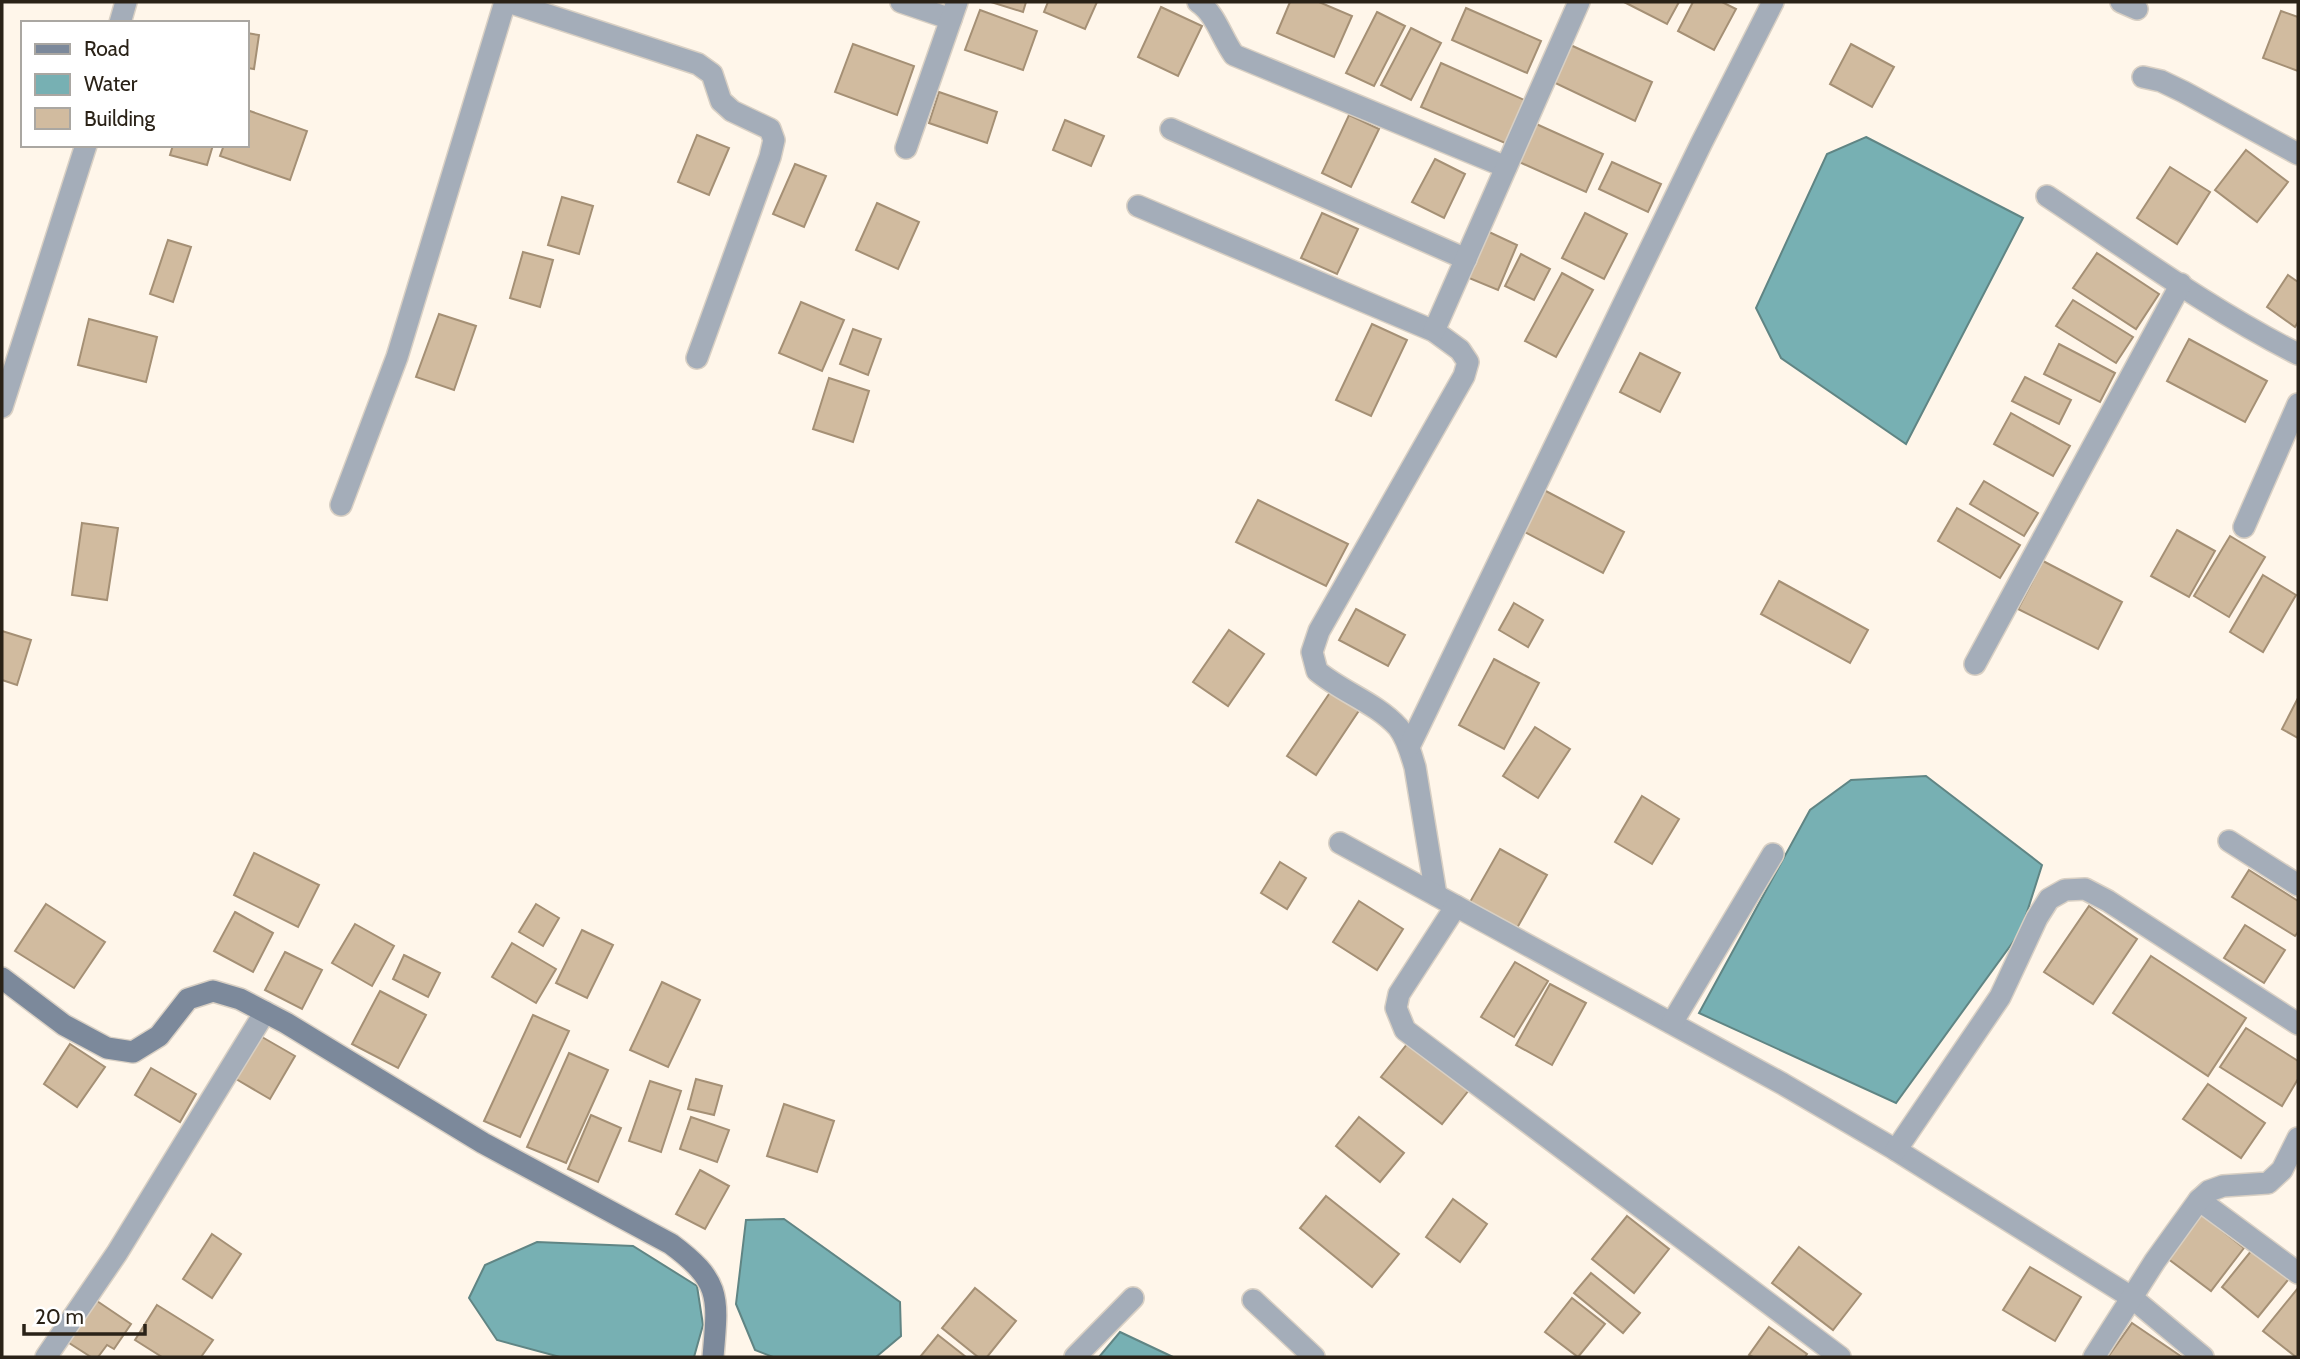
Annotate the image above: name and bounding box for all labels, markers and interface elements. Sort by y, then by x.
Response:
legend [21,21,248,147]
text: Road [84,36,130,61]
text: Water [84,71,138,96]
text: Building [84,106,156,131]
scale bar [24,1292,145,1336]
text: 20 m [35,1304,84,1329]

